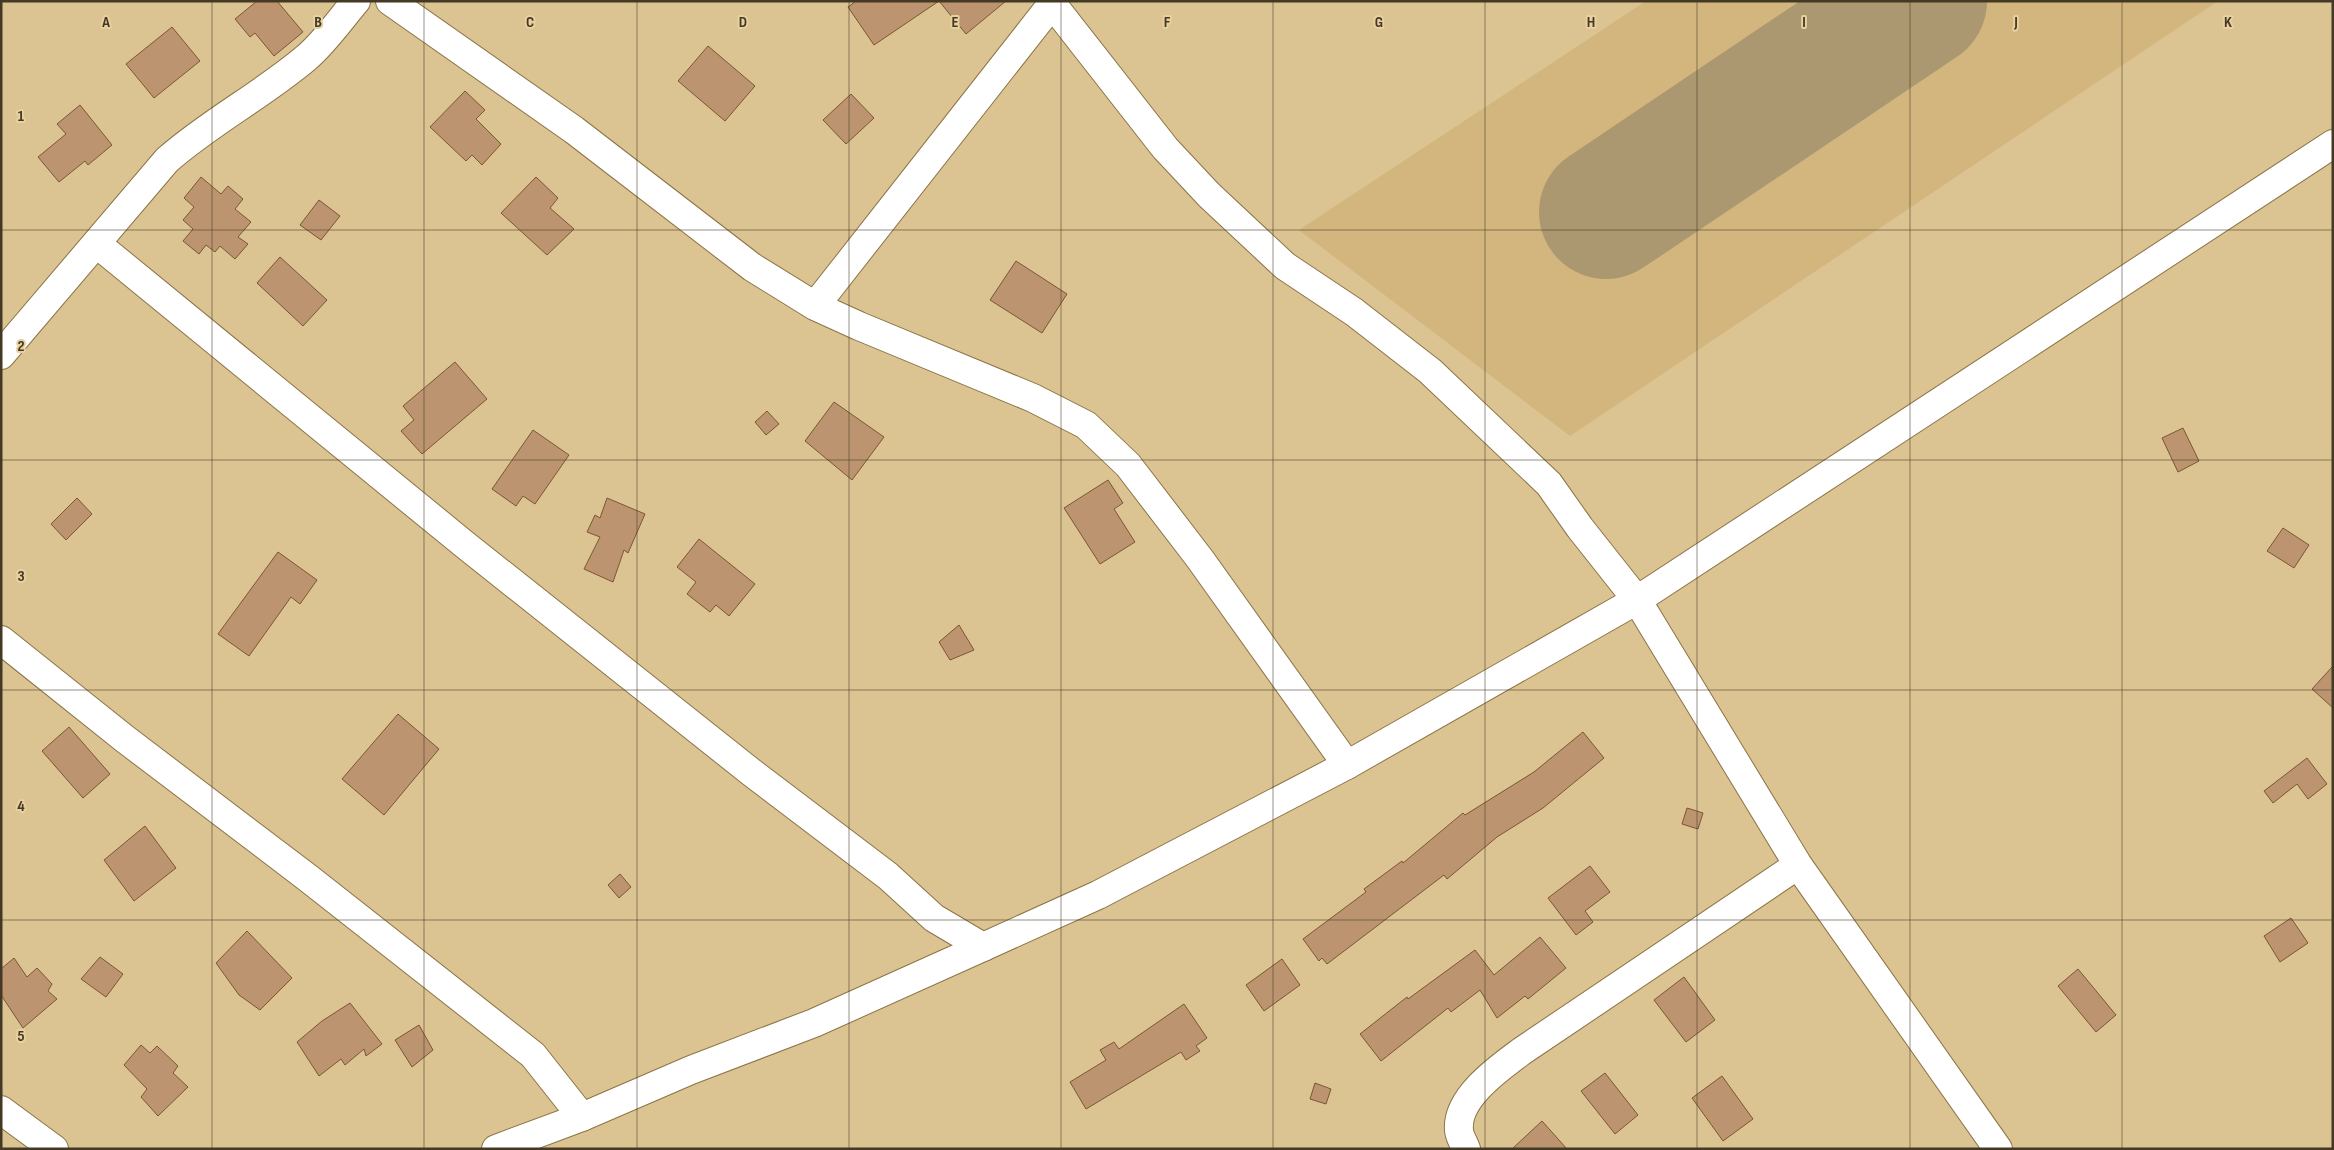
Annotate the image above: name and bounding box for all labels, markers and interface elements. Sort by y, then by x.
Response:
text: A [101,13,110,32]
text: B [314,13,322,32]
text: C [526,13,534,32]
text: D [739,13,747,32]
text: E [952,13,959,32]
text: F [1164,13,1171,32]
text: G [1375,13,1383,32]
text: H [1587,13,1595,32]
text: I [1802,13,1806,32]
text: J [2013,13,2018,32]
text: K [2224,13,2232,32]
text: 1 [18,107,25,126]
text: 2 [17,337,25,356]
text: 3 [17,567,25,586]
text: 4 [17,797,25,816]
text: 5 [17,1027,25,1046]

